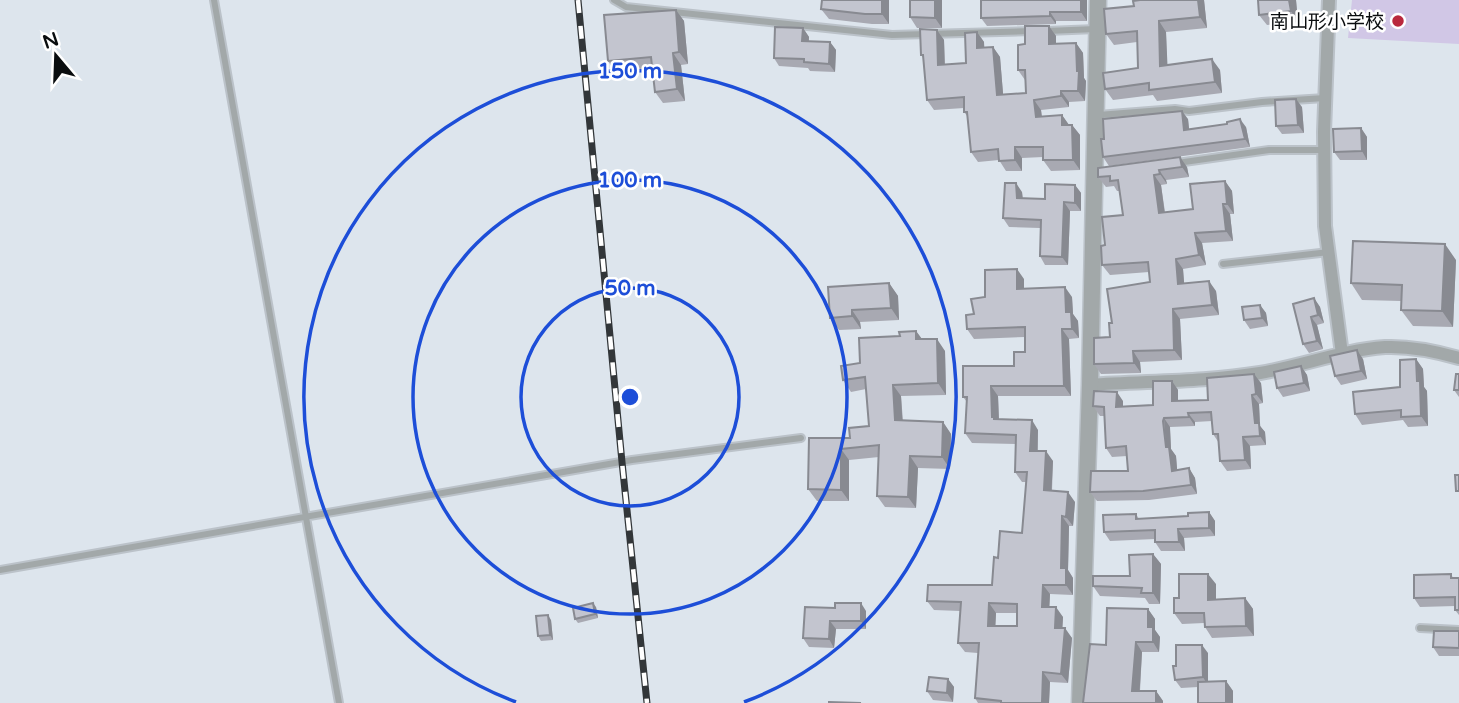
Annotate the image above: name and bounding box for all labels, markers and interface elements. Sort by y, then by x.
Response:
place label: 南山形小学校 [1270,11,1384,33]
marker: 南山形小学校 [1390,13,1406,29]
north arrow [21,21,91,91]
text: N [40,28,62,54]
text: 150 m [598,59,662,84]
text: 100 m [598,168,662,193]
text: 50 m [604,276,656,301]
centre of rings [618,385,642,409]

